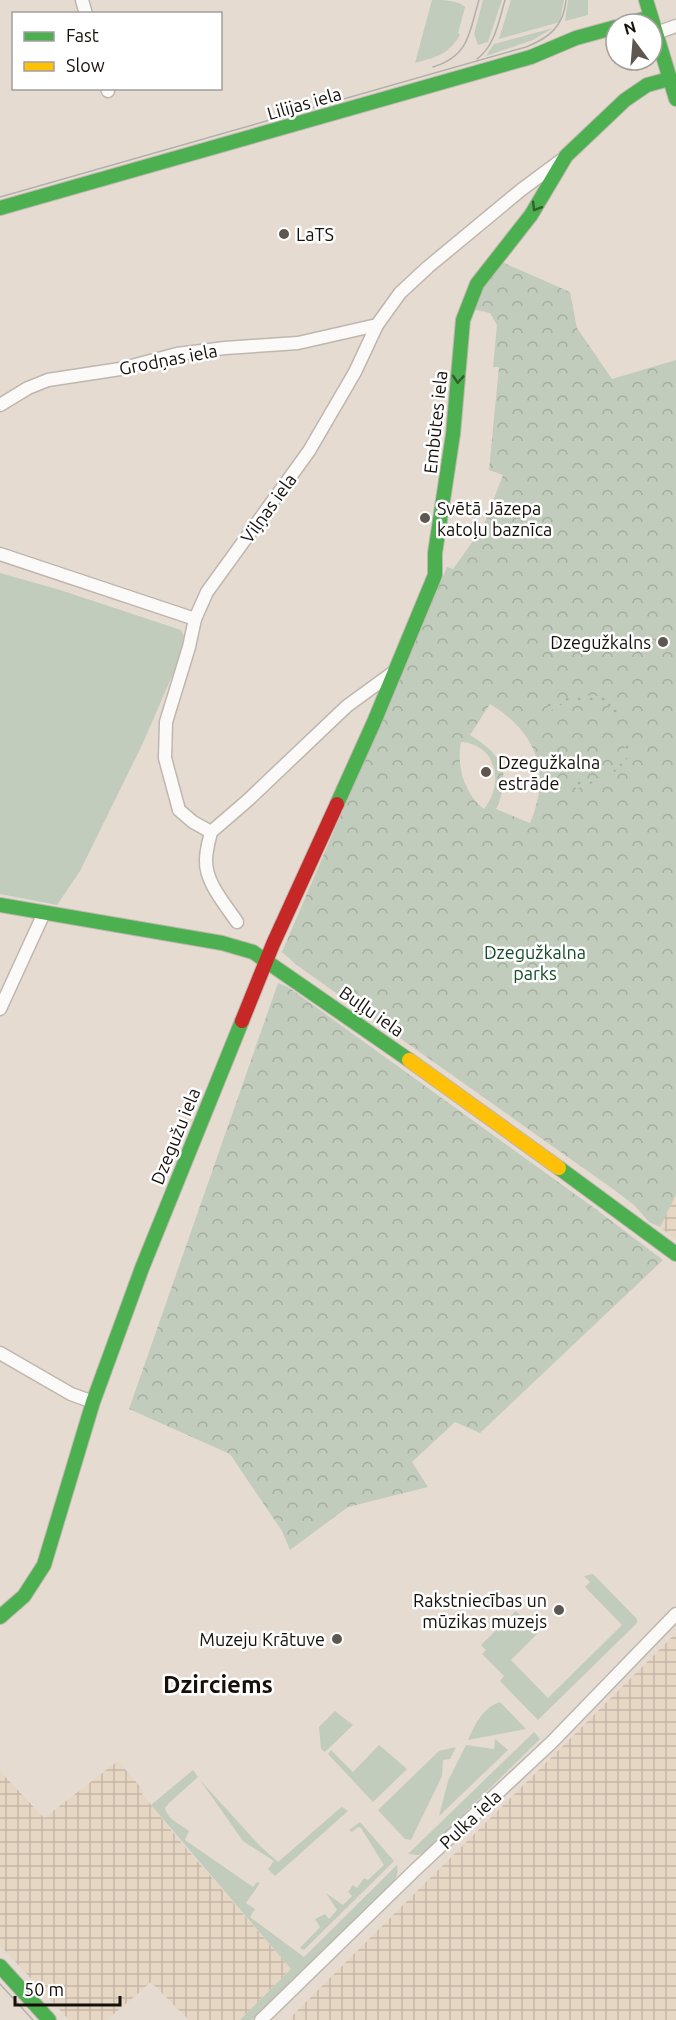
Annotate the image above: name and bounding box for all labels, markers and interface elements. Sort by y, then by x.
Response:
legend [12,12,222,90]
north arrow [604,12,664,72]
text: N [622,17,638,38]
text: Fast [66,25,99,45]
text: Slow [66,55,105,75]
street label: Lilijas iela [264,83,344,123]
one-way arrow [532,201,543,211]
place label: LaTS [296,224,334,244]
marker: LaTS [277,227,291,241]
street label: Grodņas iela [117,340,219,378]
street label: Embūtes iela [420,369,450,475]
one-way arrow [452,374,465,383]
street label: Viļņas iela [236,469,300,547]
place label: Svētā Jāzepa katoļu baznīca [437,498,552,539]
marker: Svētā Jāzepa katoļu baznīca [418,511,432,525]
place label: Dzegužkalns [550,632,651,652]
marker: Dzegužkalns [656,635,670,649]
place label: Dzegužkalna estrāde [498,752,600,793]
marker: Dzegužkalna estrāde [479,765,493,779]
park label: Dzegužkalna parks [484,942,586,983]
street label: Buļļu iela [336,982,408,1040]
street label: Dzegužu iela [147,1085,203,1187]
place label: Rakstniecības un mūzikas muzejs [413,1590,547,1631]
marker: Rakstniecības un mūzikas muzejs [552,1603,566,1617]
place label: Muzeju Krātuve [199,1629,325,1649]
marker: Muzeju Krātuve [330,1632,344,1646]
district label: Dzirciems [163,1671,273,1698]
street label: Pulka iela [435,1786,505,1852]
scale bar [15,1969,120,2007]
text: 50 m [24,1979,64,1999]

